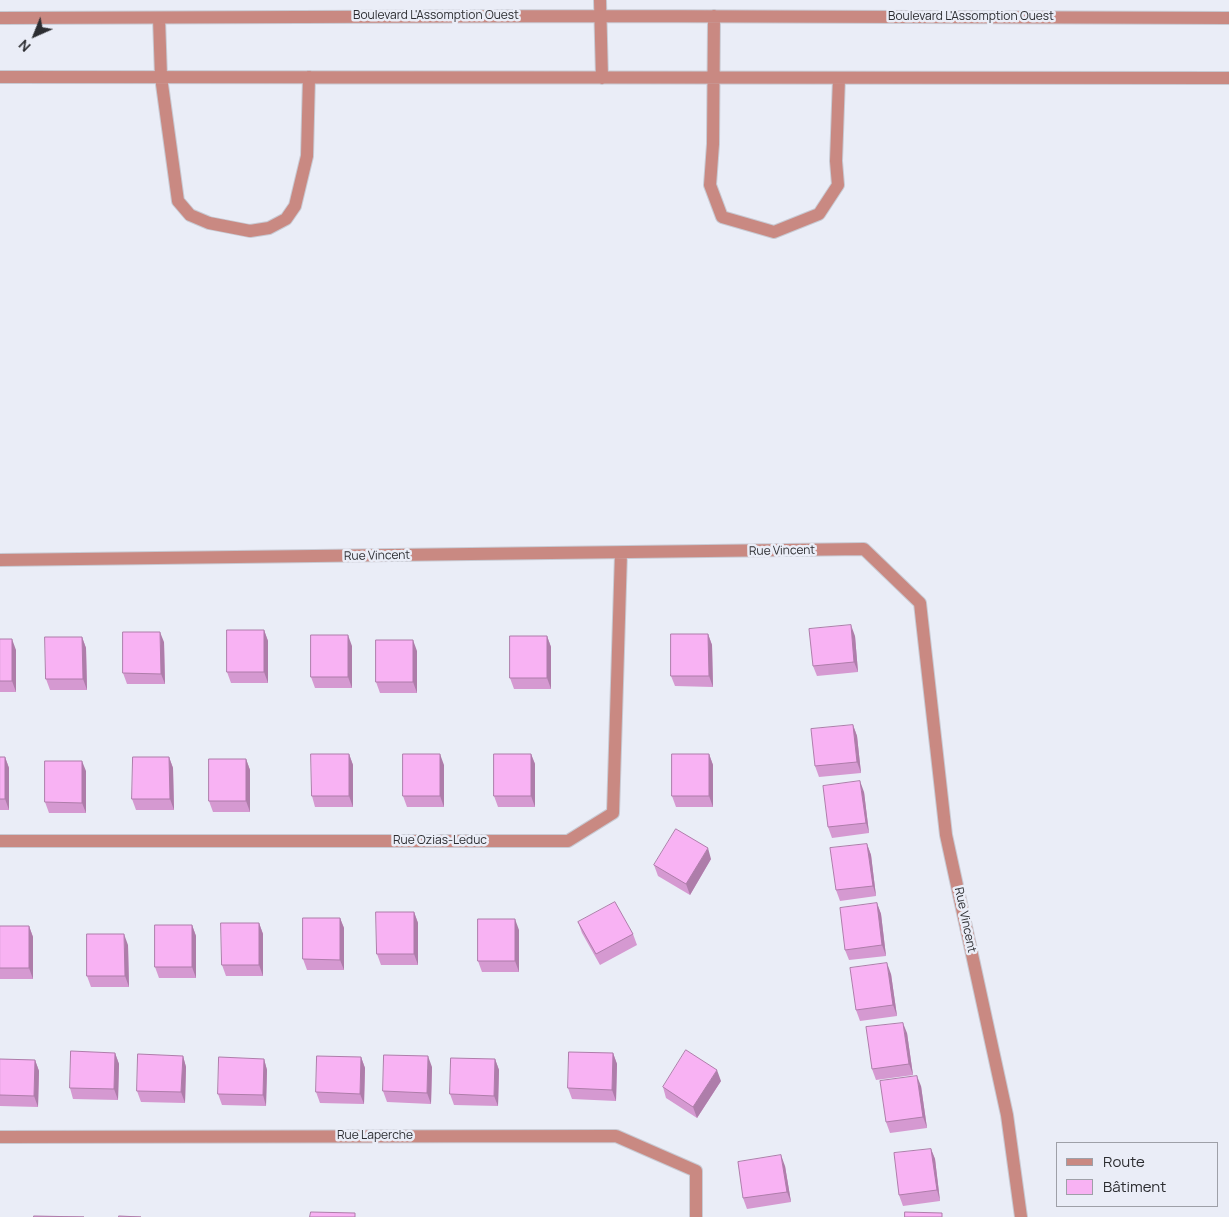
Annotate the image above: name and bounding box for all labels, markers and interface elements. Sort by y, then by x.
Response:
street label: Boulevard L'Assomption Ouest [353,9,519,23]
north arrow [10,10,60,60]
street label: Boulevard L'Assomption Ouest [888,10,1054,24]
text: N [14,36,34,56]
street label: Rue Vincent [749,543,815,559]
street label: Rue Vincent [344,548,410,564]
street label: Rue Ozias-Leduc [393,834,487,848]
street label: Rue Vincent [951,886,979,954]
street label: Rue Laperche [337,1129,413,1143]
legend [1056,1142,1219,1207]
text: Route [1103,1151,1145,1172]
text: Bâtiment [1103,1176,1166,1197]

